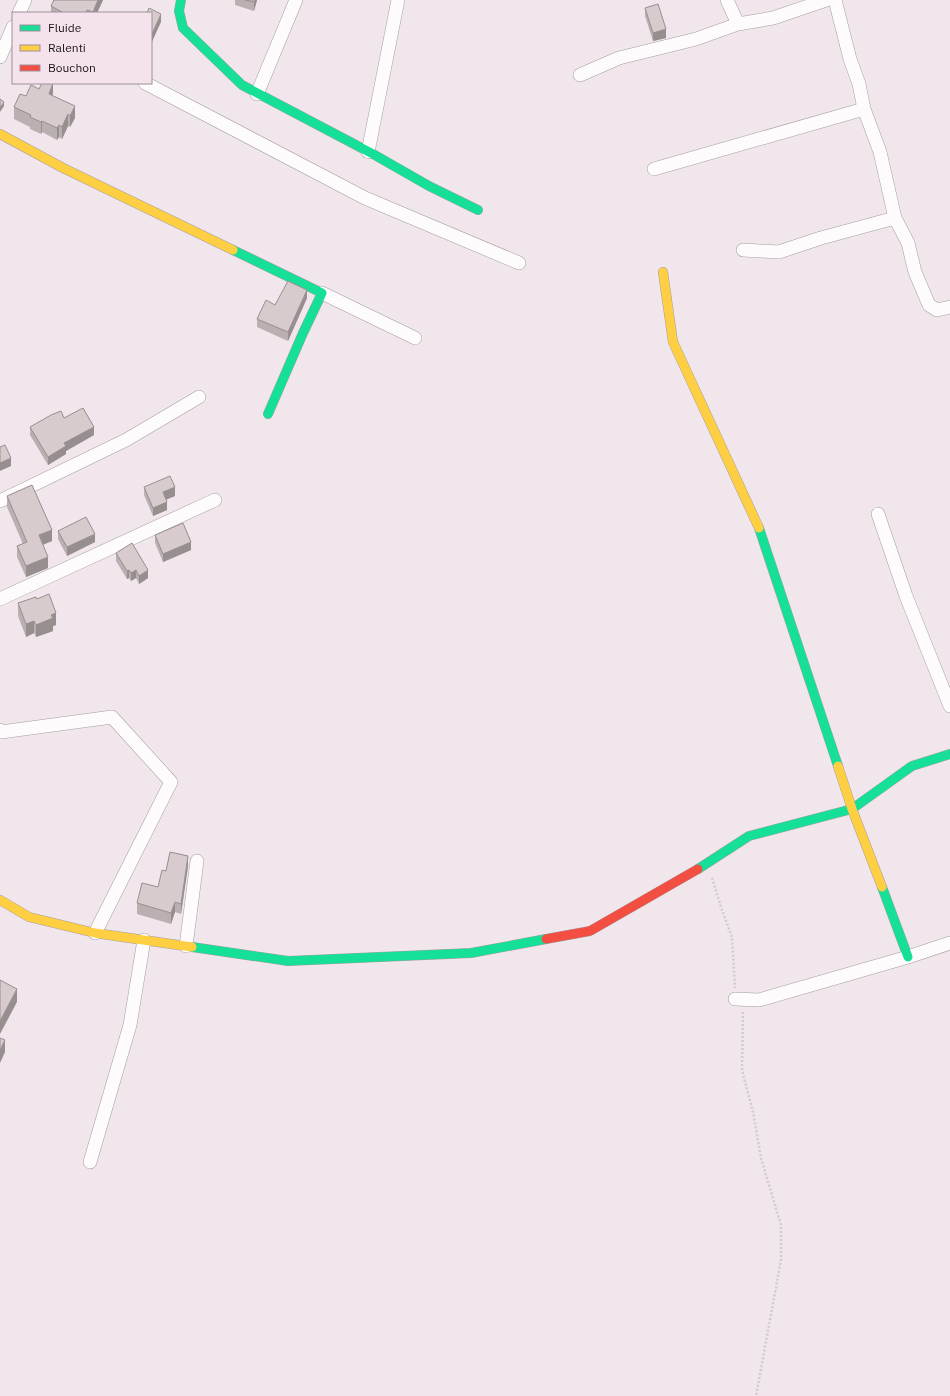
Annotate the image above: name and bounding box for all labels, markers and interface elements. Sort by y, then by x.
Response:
legend [12,12,152,84]
text: Fluide [48,20,82,35]
text: Ralenti [48,40,86,55]
text: Bouchon [48,60,96,75]

